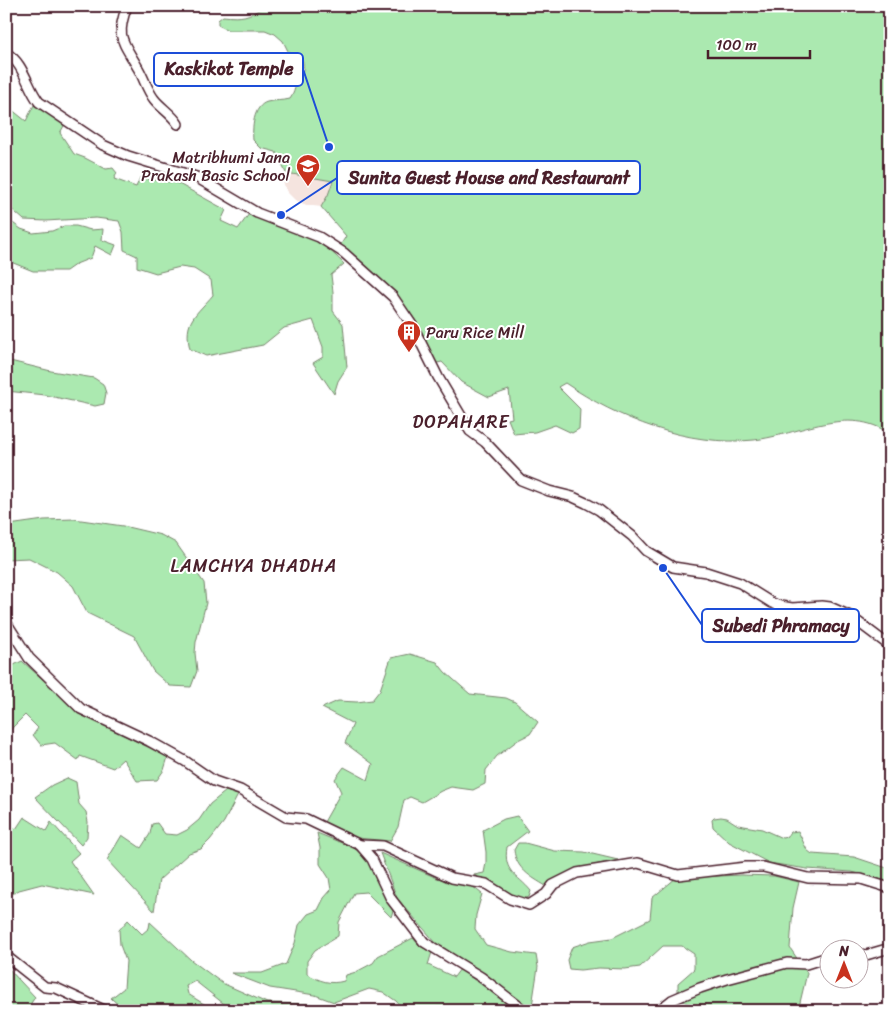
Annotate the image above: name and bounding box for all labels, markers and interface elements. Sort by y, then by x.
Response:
scale bar [708,28,811,60]
text: 100 m [716,32,757,58]
callout: Kaskikot Temple [154,53,303,86]
text: Kaskikot Temple [163,53,294,85]
place label: Matribhumi Jana Prakash Basic School [141,143,290,190]
school or university icon: Matribhumi Jana Prakash Basic School [295,153,321,187]
callout: Sunita Guest House and Restaurant [337,161,640,194]
text: Sunita Guest House and Restaurant [347,162,631,194]
place label: Paru Rice Mill [426,318,524,347]
building icon: Paru Rice Mill [396,319,422,353]
district label: DOPAHARE [412,406,510,438]
district label: LAMCHYA DHADHA [171,550,337,582]
callout: Subedi Phramacy [702,609,859,642]
text: Subedi Phramacy [711,610,850,642]
text: N [838,939,849,964]
north arrow [818,940,868,990]

